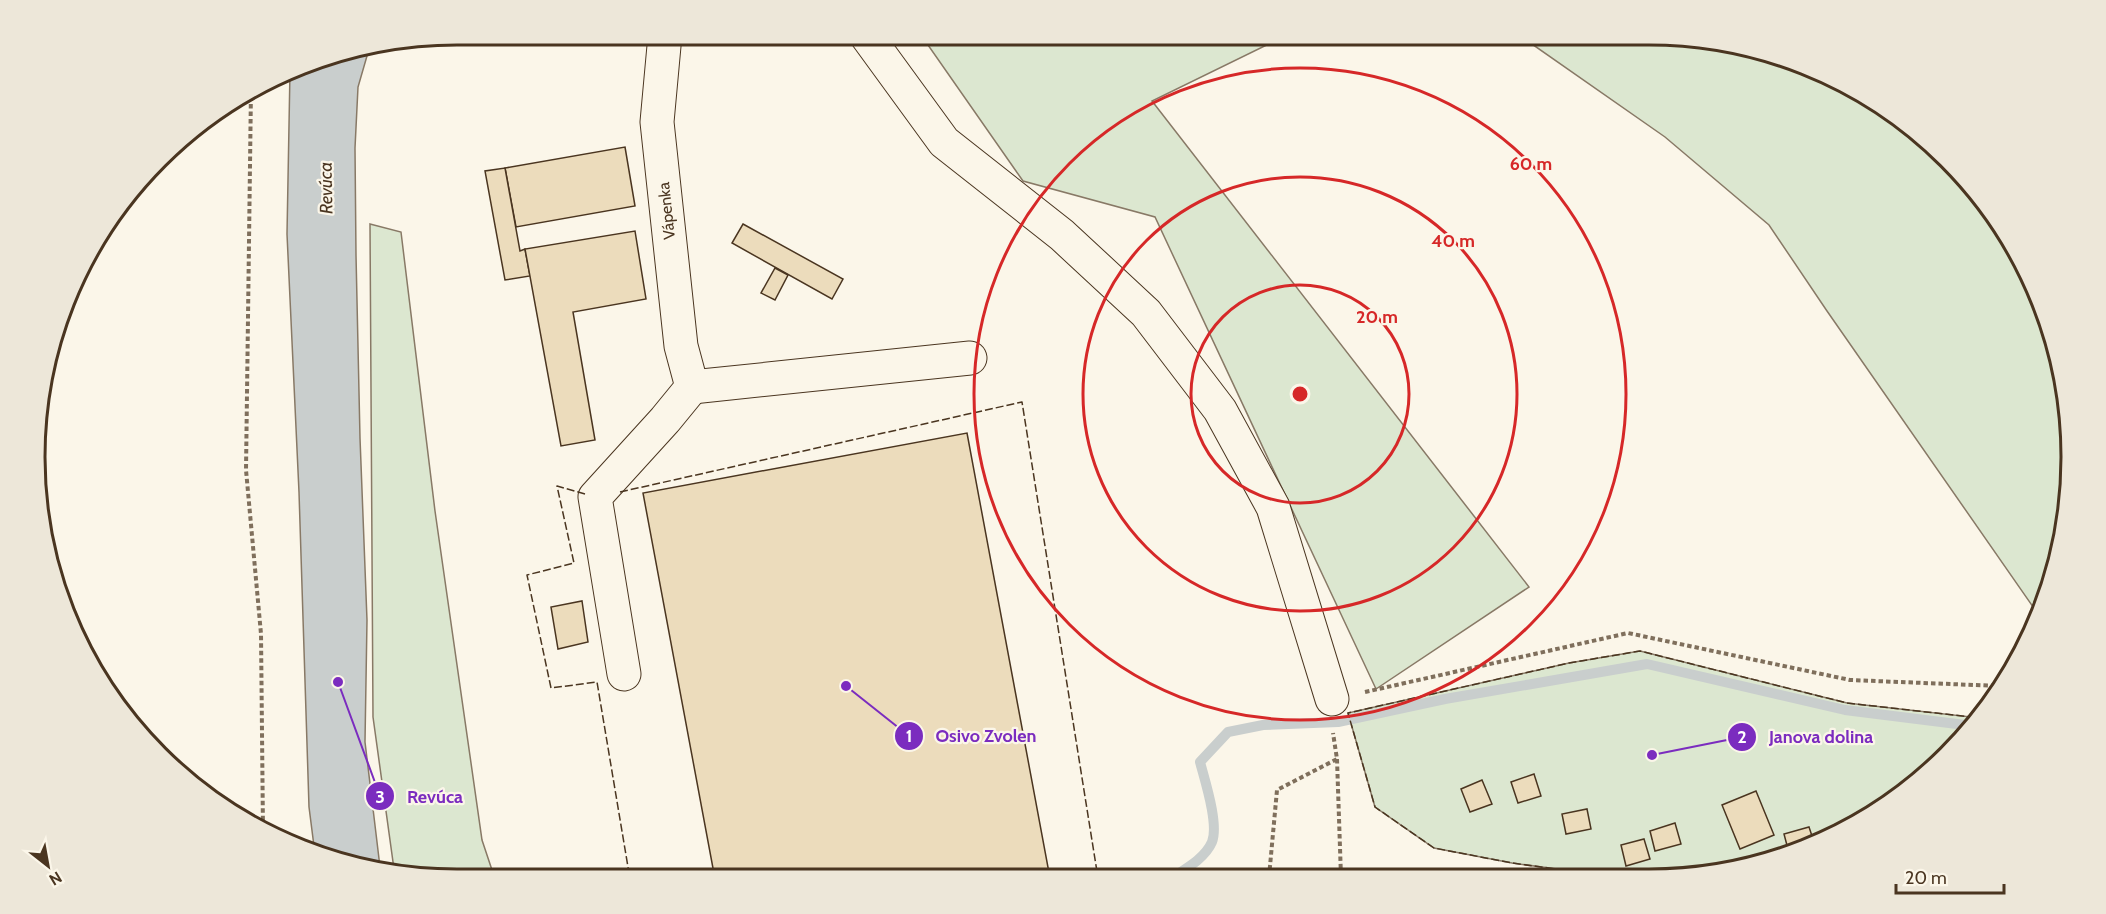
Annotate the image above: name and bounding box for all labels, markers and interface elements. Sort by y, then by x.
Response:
text: 60 m [1510,153,1552,175]
water label: Revúca [315,162,337,214]
street label: Vápenka [654,181,679,241]
text: 40 m [1431,230,1475,252]
text: 20 m [1356,306,1398,328]
centre of rings [1290,384,1310,404]
callout: Osivo Zvolen [894,718,1049,754]
callout: Janova dolina [1727,719,1885,755]
text: 1 [906,725,912,747]
text: Osivo Zvolen [935,725,1037,747]
text: 2 [1737,726,1747,748]
text: Janova dolina [1768,726,1873,748]
callout: Revúca [365,778,475,814]
text: 3 [375,786,385,808]
text: Revúca [407,786,463,808]
north arrow [18,836,78,896]
scale bar [1896,857,2004,895]
text: N [46,867,65,889]
text: 20 m [1905,867,1947,889]

